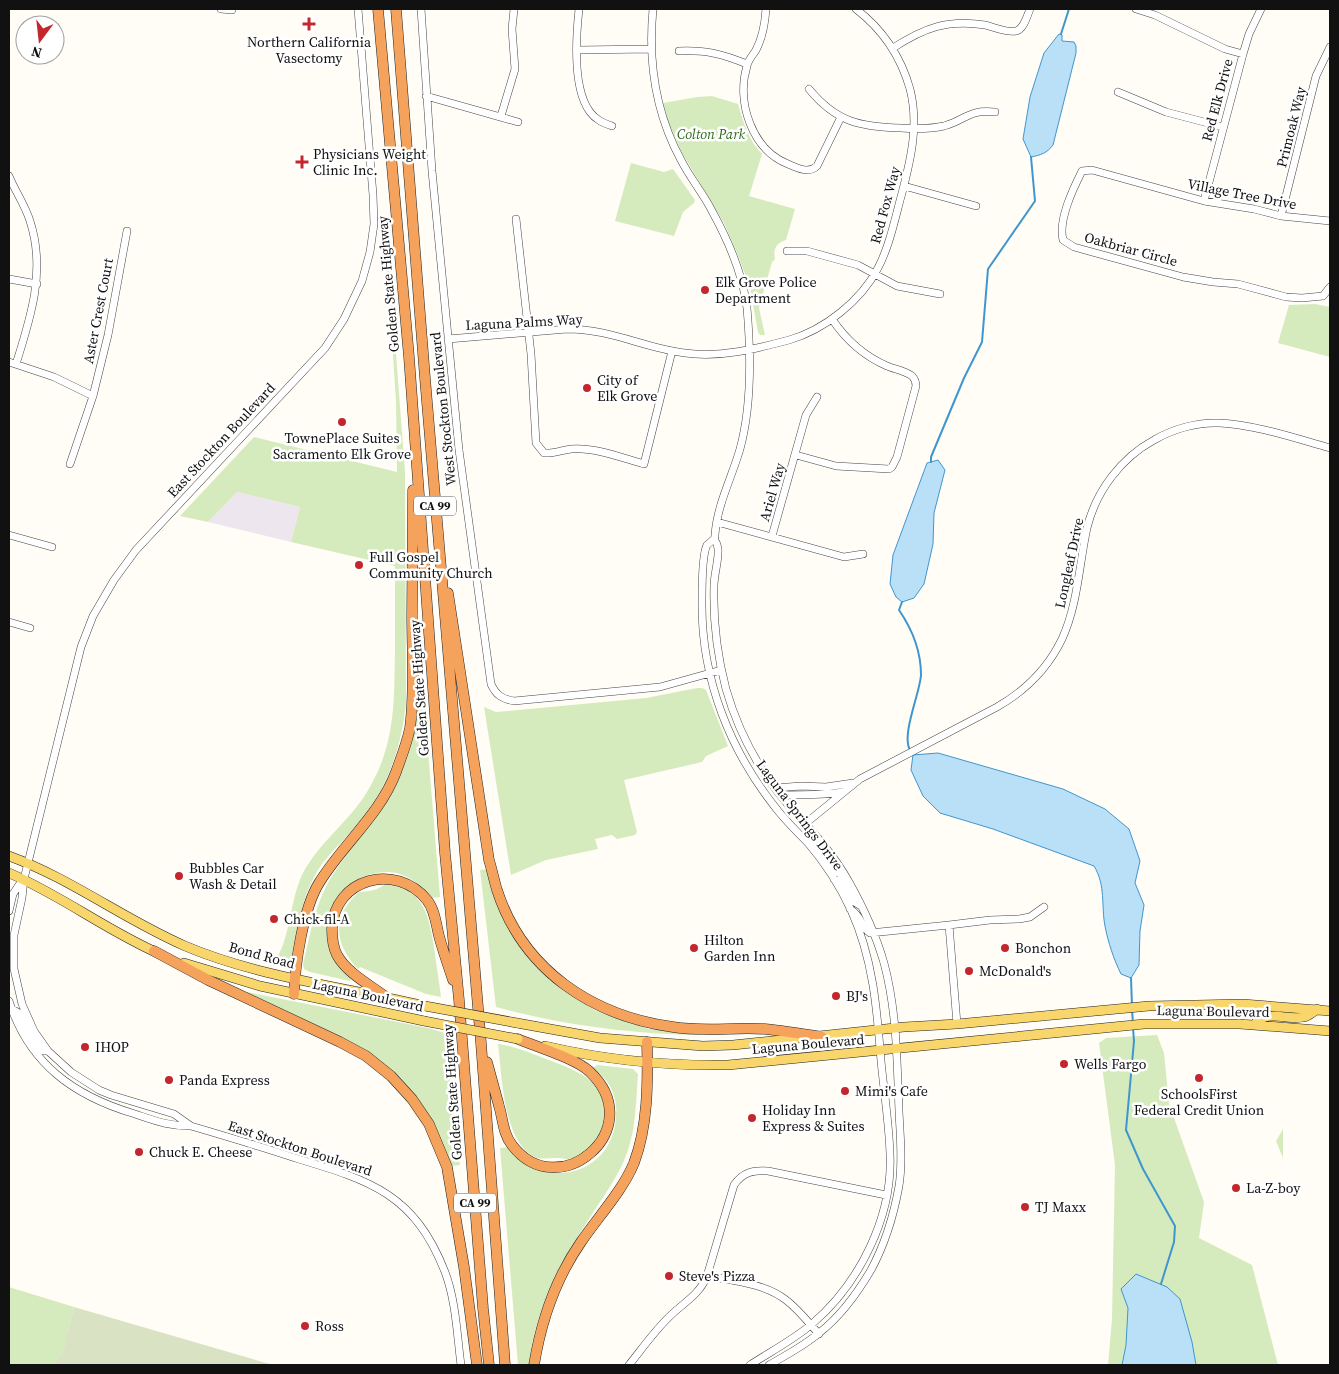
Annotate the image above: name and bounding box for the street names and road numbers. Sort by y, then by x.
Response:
street label: Red Elk Drive [1196,57,1238,143]
street label: Primoak Way [1271,84,1311,170]
street label: Red Fox Way [865,163,905,246]
street label: Village Tree Drive [1186,174,1298,214]
street label: Golden State Highway [372,214,404,353]
street label: Oakbriar Circle [1082,227,1180,271]
street label: Aster Crest Court [78,256,118,366]
street label: Laguna Palms Way [465,309,584,335]
street label: West Stockton Boulevard [425,331,461,487]
street label: East Stockton Boulevard [162,378,280,502]
street label: Ariel Way [754,460,790,524]
road number: CA 99 [414,496,456,516]
street label: Longleaf Drive [1050,516,1088,610]
street label: Golden State Highway [404,618,434,757]
street label: Laguna Springs Drive [752,756,848,874]
street label: Bond Road [227,937,297,973]
street label: Laguna Boulevard [311,973,425,1017]
street label: Laguna Boulevard [1156,1000,1270,1022]
street label: Golden State Highway [437,1022,467,1161]
street label: Laguna Boulevard [751,1029,865,1059]
street label: East Stockton Boulevard [225,1115,375,1181]
road number: CA 99 [454,1194,496,1212]

